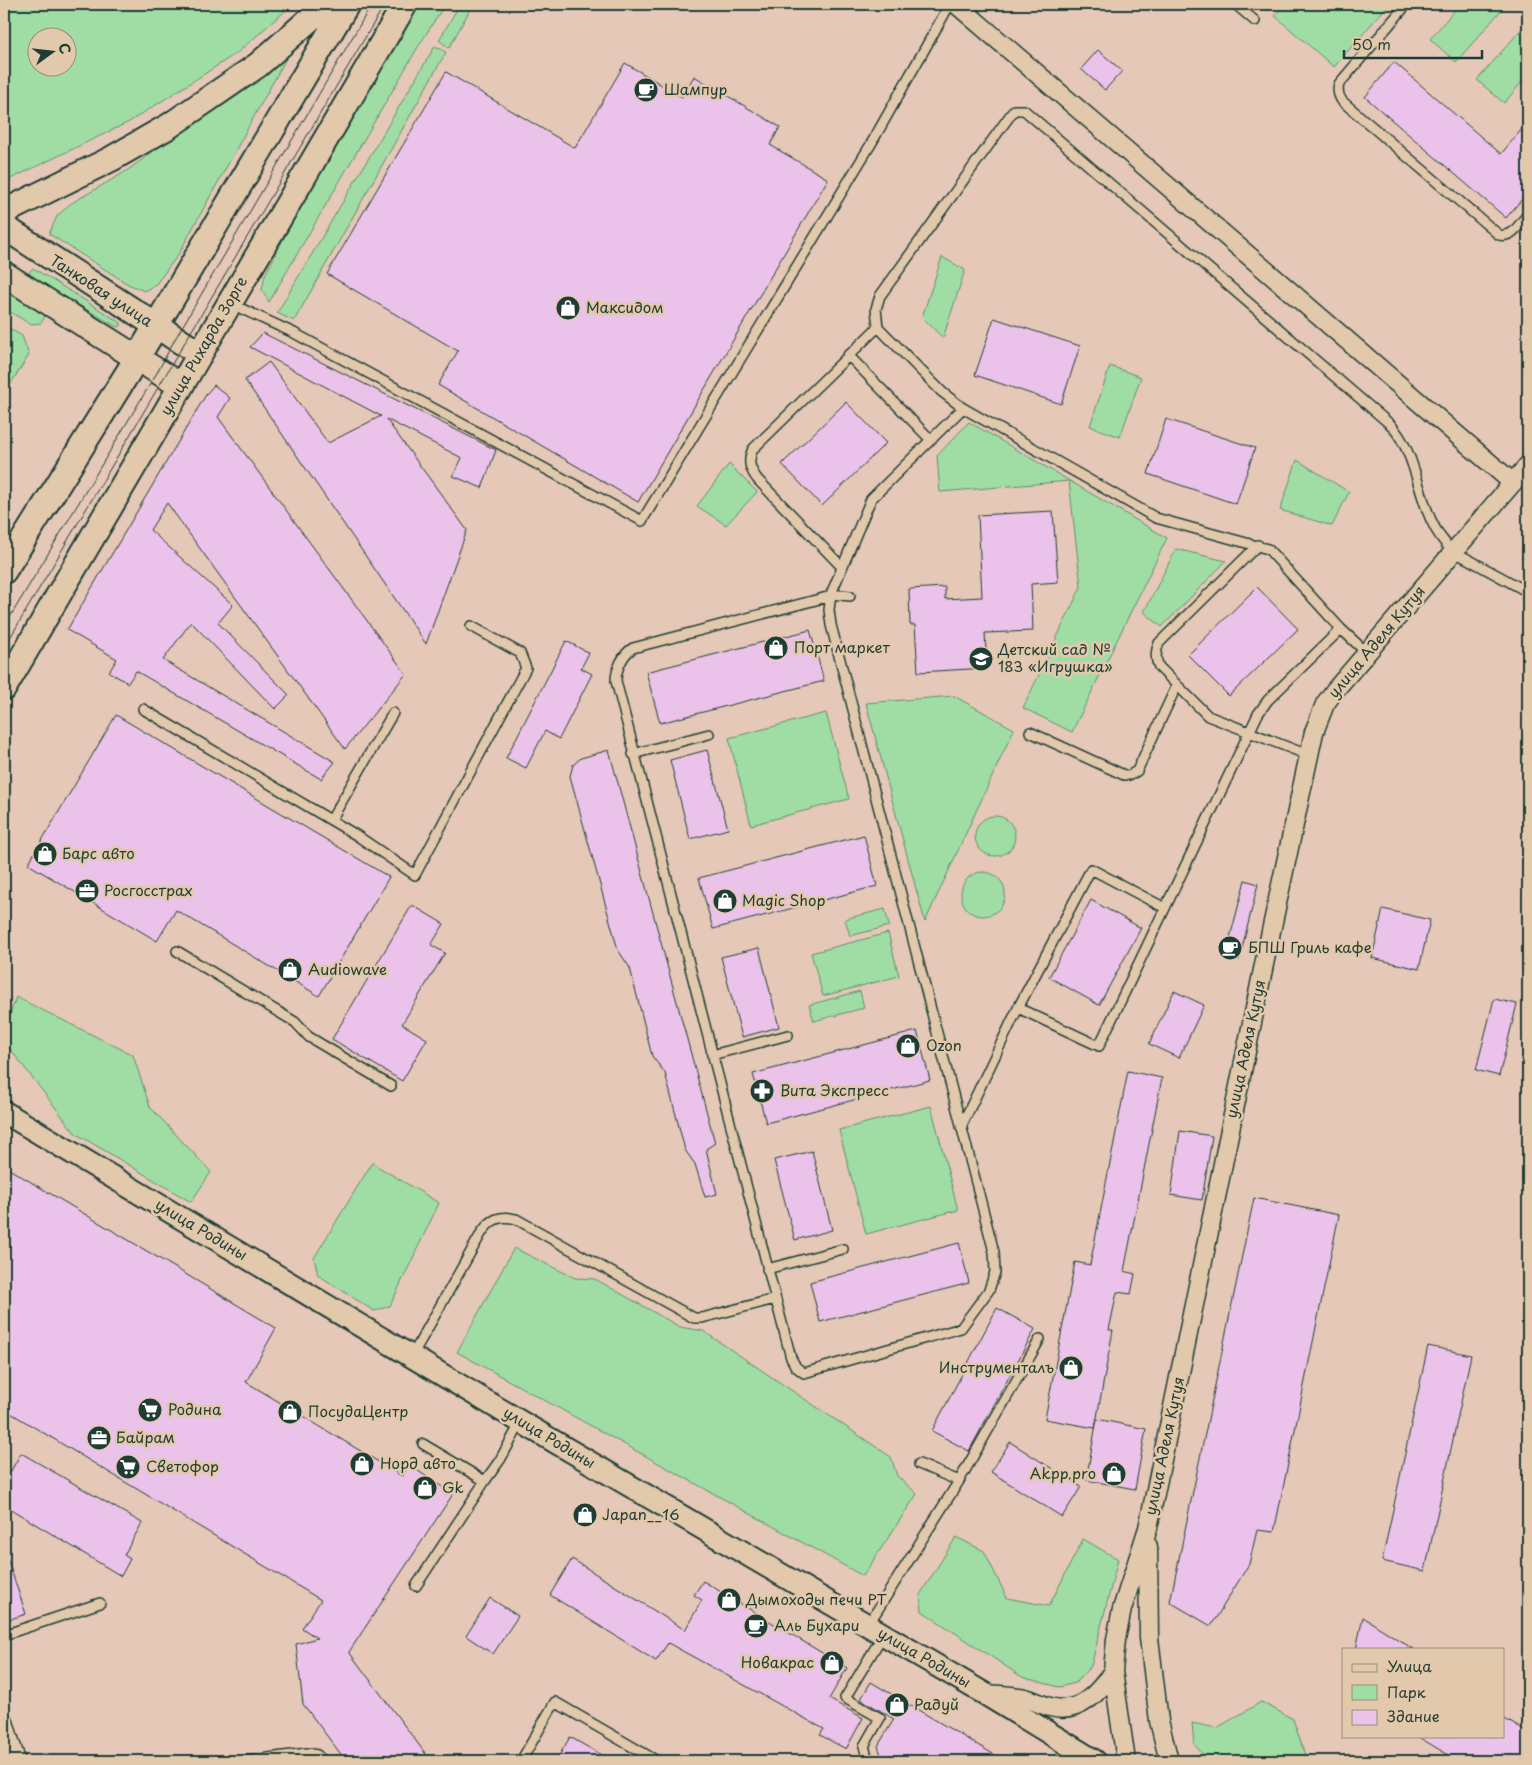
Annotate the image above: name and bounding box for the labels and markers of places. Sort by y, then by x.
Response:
cafe icon: Шампур [633,77,659,103]
place label: Шампур [664,77,728,100]
shop icon: Максидом [555,295,581,321]
place label: Максидом [586,295,664,318]
shop icon: Порт маркет [763,635,789,661]
place label: Порт маркет [794,635,890,658]
place label: Детский сад № 183 «Игрушка» [997,637,1113,677]
school or university icon: Детский сад № 183 «Игрушка» [968,646,994,672]
shop icon: Барс авто [32,841,58,867]
place label: Барс авто [62,841,135,864]
office icon: Росгосстрах [74,878,100,904]
place label: Росгосстрах [104,878,193,901]
shop icon: Magic Shop [712,888,738,914]
place label: Magic Shop [742,888,826,911]
cafe icon: БПШ Гриль кафе [1217,935,1243,961]
place label: БПШ Гриль кафе [1248,935,1372,958]
shop icon: Audiowave [277,957,303,983]
place label: Audiowave [308,957,387,980]
shop icon: Ozon [895,1033,921,1059]
place label: Ozon [926,1033,962,1056]
pharmacy icon: Вита Экспресс [749,1078,775,1104]
place label: Вита Экспресс [780,1078,889,1101]
place label: Инструменталъ [939,1355,1054,1378]
shop icon: Инструменталъ [1058,1355,1084,1381]
supermarket icon: Родина [137,1397,163,1423]
place label: Родина [168,1397,222,1420]
shop icon: ПосудаЦентр [277,1399,303,1425]
place label: ПосудаЦентр [308,1399,408,1422]
office icon: Байрам [86,1425,112,1451]
place label: Байрам [116,1425,175,1448]
shop icon: Норд авто [349,1451,375,1477]
place label: Норд авто [380,1451,456,1474]
supermarket icon: Светофор [115,1454,141,1480]
place label: Светофор [146,1454,219,1477]
place label: Akpp.pro [1030,1461,1096,1484]
shop icon: Akpp.pro [1101,1461,1127,1487]
shop icon: Gk [412,1475,438,1501]
place label: Gk [442,1475,464,1498]
shop icon: Japan__16 [572,1502,598,1528]
place label: Japan__16 [602,1502,680,1525]
shop icon: Дымоходы печи РТ [716,1587,742,1613]
place label: Дымоходы печи РТ [745,1587,887,1610]
cafe icon: Аль Бухари [743,1613,769,1639]
place label: Аль Бухари [774,1613,860,1636]
place label: Новакрас [741,1650,814,1673]
shop icon: Новакрас [819,1650,845,1676]
shop icon: Радуй [884,1692,910,1718]
place label: Радуй [914,1692,959,1715]

